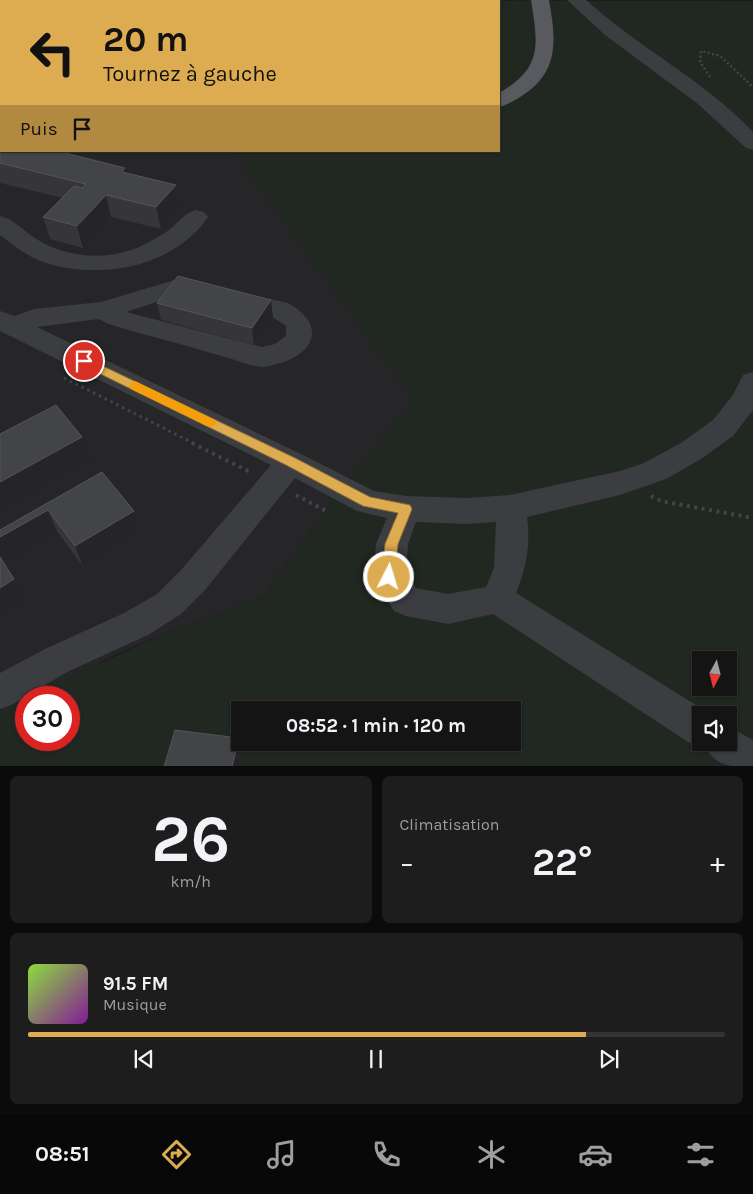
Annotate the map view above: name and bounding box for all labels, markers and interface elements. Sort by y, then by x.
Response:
text: 20 m [103,19,188,60]
icon: left [20,20,85,85]
text: Tournez à gauche [103,61,277,87]
icon: arrive [68,115,96,143]
text: Puis [20,118,58,140]
pin [63,340,105,382]
icon: arrive [70,347,98,375]
position arrow [362,550,414,602]
north arrow [692,651,738,696]
map controls [692,651,737,751]
speed limit sign: 30 [15,686,80,751]
button: sound [692,706,737,751]
text: 08:52 · 1 min · 120 m [286,715,466,737]
text: 26 [151,801,230,877]
text: Climatisation [400,815,500,834]
text: 22° [532,840,593,885]
text: − [400,846,414,879]
text: + [710,846,725,879]
text: km/h [170,872,211,891]
text: 91.5 FM [103,973,168,995]
text: Musique [103,995,167,1014]
icon: previous [130,1045,158,1073]
icon: pause [362,1045,390,1073]
icon: next [595,1045,623,1073]
icon: directions [159,1137,194,1172]
icon: music [264,1137,299,1172]
icon: phone [369,1137,404,1172]
icon: climate [474,1137,509,1172]
icon: car [578,1137,613,1172]
icon: filters [683,1137,718,1172]
text: 08:51 [35,1141,90,1167]

